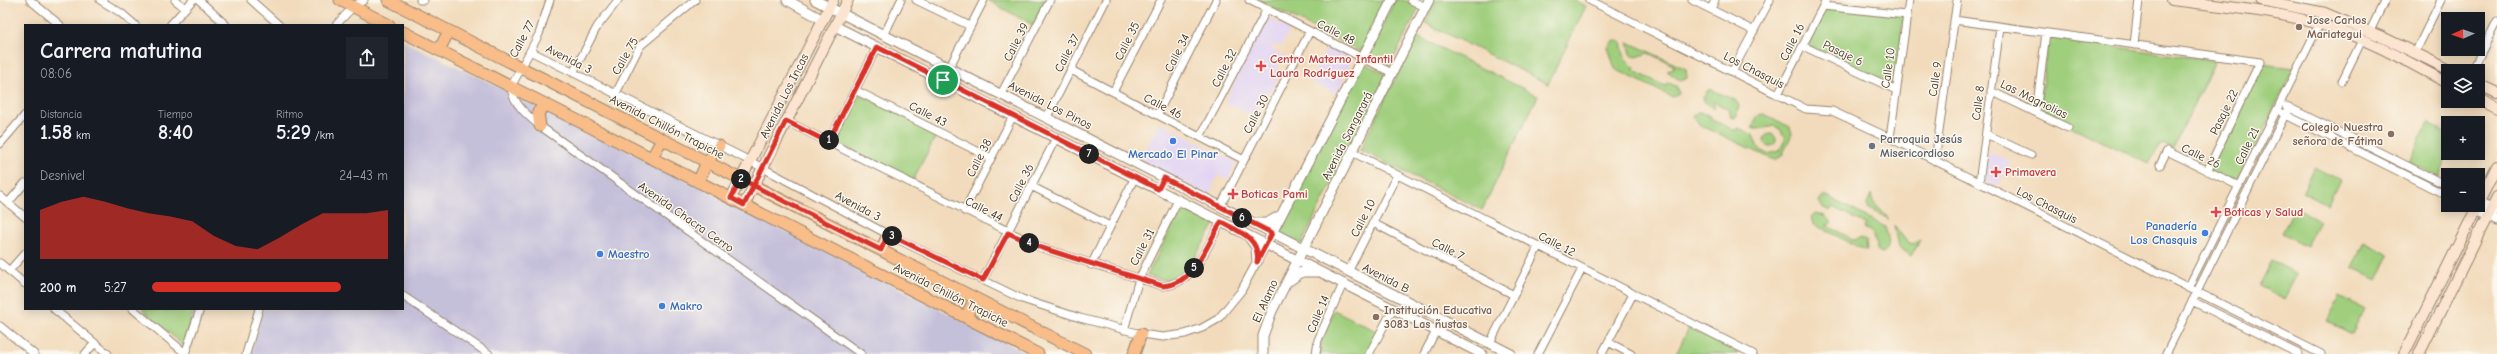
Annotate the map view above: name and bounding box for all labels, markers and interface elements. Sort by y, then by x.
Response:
north arrow [2441,12,2485,56]
map controls [2441,12,2485,212]
place label: Jose Carlos Mariategui [2307,13,2366,41]
street label: Calle 48 [1315,16,1357,48]
street label: Calle 77 [506,18,538,60]
street label: Calle 35 [1111,19,1143,63]
street label: Calle 39 [1000,20,1032,64]
street label: Calle 16 [1777,21,1807,63]
marker: Jose Carlos Mariategui [2294,22,2304,32]
street label: Calle 37 [1052,31,1083,74]
street label: Calle 34 [1162,32,1193,74]
street label: Calle 75 [609,35,641,77]
button: share [346,37,388,79]
street label: Pasaje 6 [1821,37,1865,69]
text: Carrera matutina [40,38,202,64]
street label: Avenida 3 [544,41,594,77]
street label: Calle 32 [1208,46,1240,90]
street label: Calle 10 [1878,47,1898,89]
street label: Los Chasquis [1721,49,1787,91]
street label: Avenida Los Incas [757,51,811,141]
place label: Centro Materno Infantil Laura Rodríguez [1270,52,1393,80]
marker: Centro Materno Infantil Laura Rodríguez [1255,60,1267,72]
street label: Calle 9 [1926,61,1944,97]
pin [926,63,960,97]
button: layers [2441,64,2485,108]
text: 08:06 [40,66,72,81]
icon: arrive [932,69,954,91]
street label: Las Magnolias [1998,77,2070,121]
street label: Avenida Los Pinos [1006,78,1094,132]
street label: Calle 8 [1969,85,1987,121]
street label: Pasaje 22 [2207,87,2241,137]
street label: Calle 46 [1141,90,1185,122]
street label: Avenida Sangarará [1319,90,1375,182]
street label: Avenida Chillón Trapiche [607,92,727,162]
street label: Calle 30 [1240,92,1272,136]
street label: Calle 43 [907,99,949,129]
text: Distancia [40,108,82,121]
text: Tiempo [158,108,193,121]
text: Ritmo [276,108,303,121]
button: + [2441,116,2485,160]
place label: Colegio Nuestra señora de Fátima [2292,120,2383,148]
text: 1.58 [40,121,72,144]
text: 8:40 [158,121,193,144]
text: 5:29 [276,121,311,144]
street label: Calle 21 [2232,125,2262,167]
text: km [72,129,90,142]
text: /km [311,129,334,142]
marker: Colegio Nuestra señora de Fátima [2386,129,2396,139]
pin: 1 [819,130,839,150]
place label: Parroquia Jesús Misericordioso [1880,132,1962,160]
text: 1 [827,133,831,146]
marker: Mercado El Pinar [1168,136,1178,146]
street label: Calle 38 [963,137,995,179]
marker: Parroquia Jesús Misericordioso [1867,141,1877,151]
street label: Calle 26 [2179,141,2223,171]
pin: 7 [1079,144,1099,164]
text: 7 [1087,147,1091,160]
place label: Mercado El Pinar [1128,147,1218,161]
street label: Calle 36 [1005,161,1037,205]
place label: Primavera [2005,165,2056,179]
marker: Primavera [1990,166,2002,178]
text: Desnivel [40,168,85,183]
text: 24–43 m [339,168,388,183]
button: − [2441,168,2485,212]
pin: 2 [731,169,751,189]
text: 2 [738,172,744,185]
street label: Avenida Chacra Cerro [636,179,736,255]
street label: Los Chasquis [2014,184,2080,226]
place label: Boticas Pami [1241,187,1308,201]
street label: Avenida 3 [833,188,883,224]
marker: Boticas Pami [1228,189,1238,199]
street label: Calle 44 [963,194,1005,225]
street label: Calle 10 [1347,197,1379,239]
place label: Boticas y Salud [2224,205,2303,219]
marker: Boticas y Salud [2211,207,2221,217]
pin: 6 [1232,208,1252,228]
text: 6 [1239,211,1245,224]
place label: Panadería Los Chasquis [2130,219,2197,247]
pin: 3 [882,226,902,246]
street label: Calle 31 [1127,226,1157,268]
marker: Panadería Los Chasquis [2200,228,2210,238]
text: 3 [889,229,895,242]
street label: Calle 12 [1536,229,1578,259]
pin: 4 [1019,233,1039,253]
street label: Calle 7 [1429,235,1467,263]
text: 4 [1026,236,1032,249]
place label: Maestro [608,247,650,261]
marker: Maestro [595,249,605,259]
pin: 5 [1184,258,1204,278]
street label: Avenida Chillón Trapiche [891,260,1011,330]
street label: Avenida B [1360,260,1412,296]
text: 5 [1191,261,1197,274]
street label: El Alamo [1249,277,1281,325]
text: 200 m [40,280,76,295]
text: 5:27 [104,280,126,295]
street label: Calle 14 [1304,293,1332,335]
place label: Makro [670,299,702,313]
marker: Makro [657,301,667,311]
place label: Institución Educativa 3083 Las ñustas [1384,303,1492,331]
marker: Institución Educativa 3083 Las ñustas [1371,312,1381,322]

